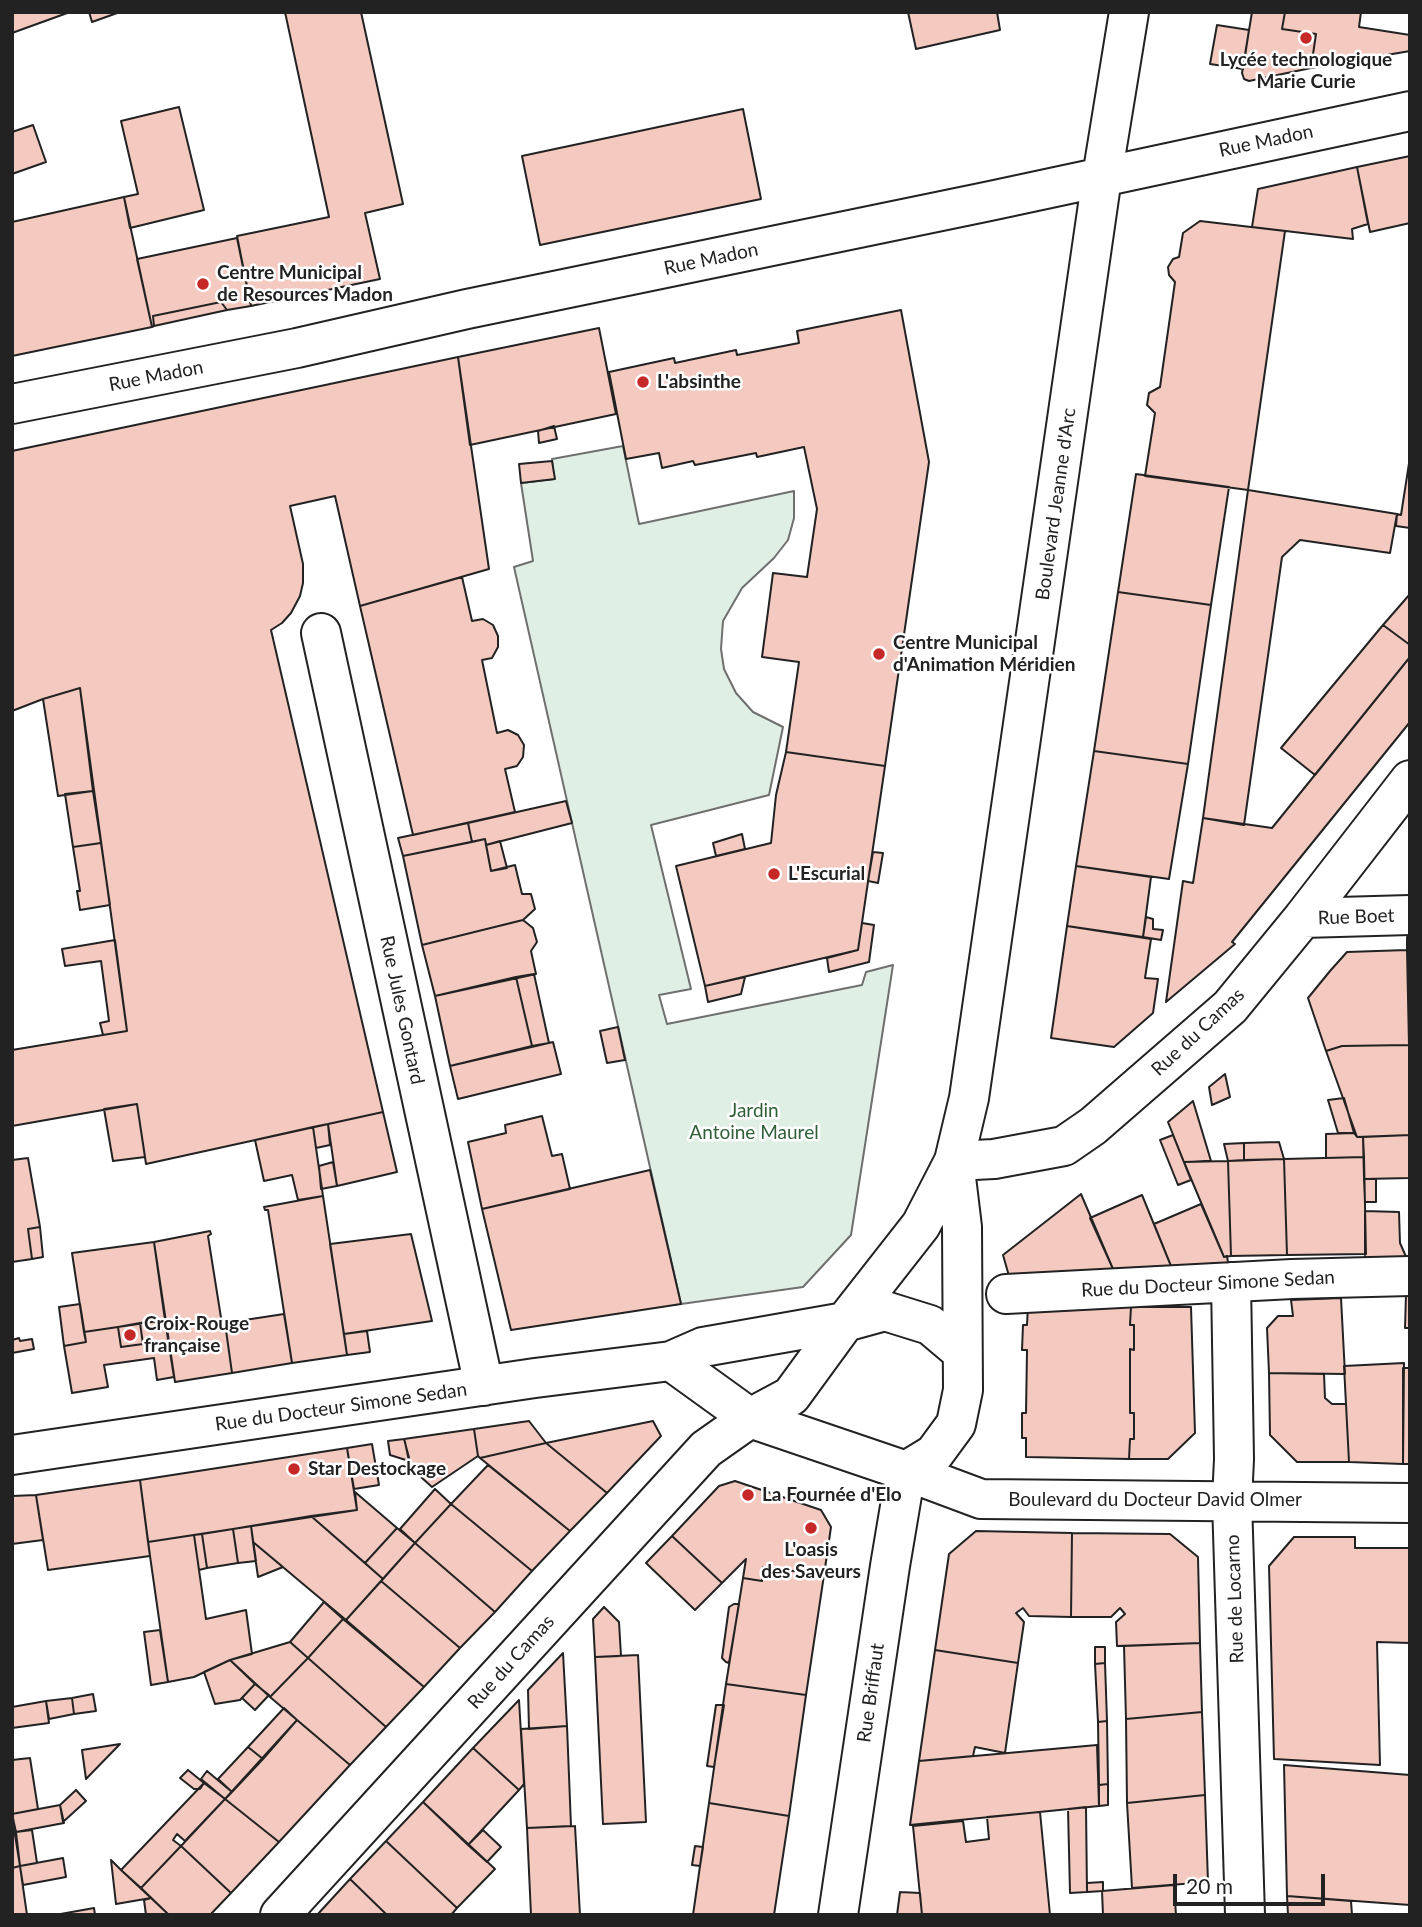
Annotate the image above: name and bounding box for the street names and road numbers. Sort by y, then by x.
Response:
street label: Rue Madon [1217,120,1315,162]
street label: Rue Madon [662,238,760,280]
street label: Rue Madon [107,356,205,396]
street label: Boulevard Jeanne d'Arc [1031,406,1081,602]
street label: Rue Boet [1317,904,1395,930]
street label: Rue Jules Gontard [375,934,429,1086]
street label: Rue du Camas [1147,983,1249,1081]
street label: Rue du Docteur Simone Sedan [1081,1266,1335,1302]
street label: Rue du Docteur Simone Sedan [214,1378,468,1436]
street label: Boulevard du Docteur David Olmer [1008,1489,1302,1511]
street label: Rue de Locarno [1221,1534,1249,1664]
street label: Rue du Camas [463,1610,559,1714]
street label: Rue Briffaut [853,1642,889,1744]

